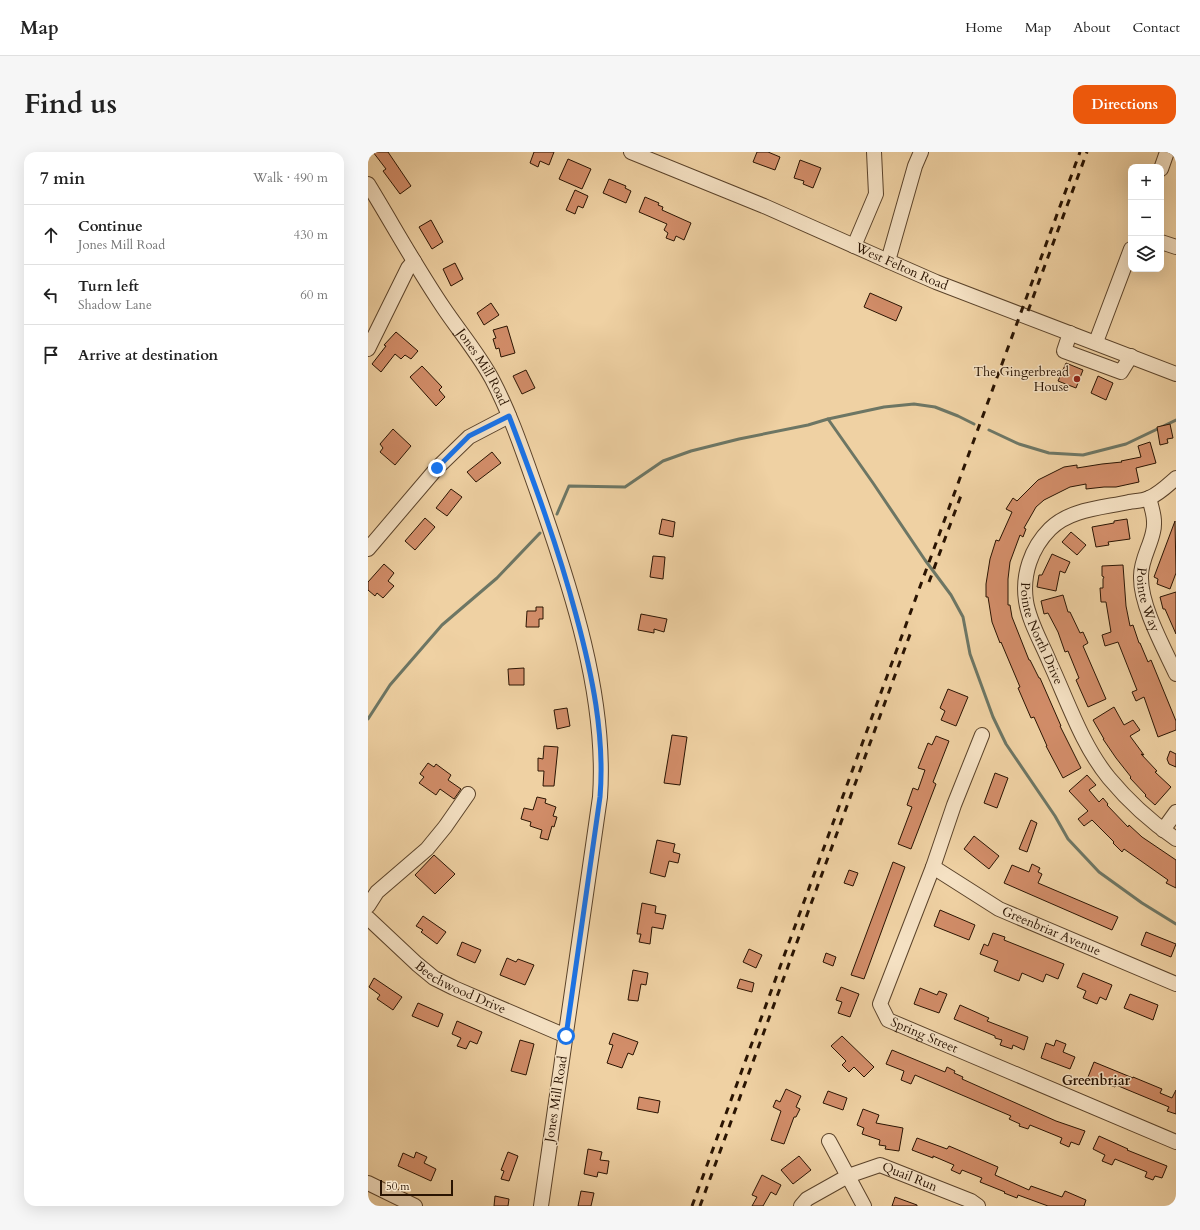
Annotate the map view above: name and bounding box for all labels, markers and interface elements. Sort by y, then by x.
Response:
text: Map [20,15,59,41]
text: Home [965,18,1003,37]
text: Map [1025,18,1051,37]
text: About [1073,18,1110,37]
text: Contact [1132,18,1180,37]
text: Find us [24,85,117,123]
button: Directions [1073,85,1176,124]
map controls [1128,164,1164,272]
button: + [1128,164,1164,200]
text: 7 min [40,167,85,190]
text: Walk · 490 m [253,169,328,187]
button: − [1128,200,1164,236]
text: Continue [78,216,143,236]
icon: ahead [40,224,62,246]
text: 430 m [294,226,328,244]
text: Jones Mill Road [78,236,165,254]
button: layers [1128,236,1164,272]
street label: West Felton Road [851,238,951,295]
text: Turn left [78,276,139,296]
icon: left [40,284,62,306]
text: 60 m [300,286,328,304]
text: Shadow Lane [78,296,152,314]
street label: Jones Mill Road [451,323,513,408]
icon: arrive [40,344,62,366]
text: Arrive at destination [78,345,218,365]
place label: The Gingerbread House [974,363,1069,396]
marker: The Gingerbread House [1072,374,1082,384]
route end [428,459,446,477]
street label: Pointe Way [1132,567,1164,635]
street label: Pointe North Drive [1016,582,1067,687]
street label: Greenbriar Avenue [999,902,1104,960]
street label: Beechwood Drive [411,957,509,1018]
street label: Spring Street [888,1013,961,1058]
route start [557,1027,575,1045]
street label: Jones Mill Road [540,1054,572,1145]
district label: Greenbriar [1062,1071,1131,1090]
street label: Quail Run [879,1158,941,1196]
scale bar [380,1178,453,1197]
text: 50 m [386,1179,410,1194]

